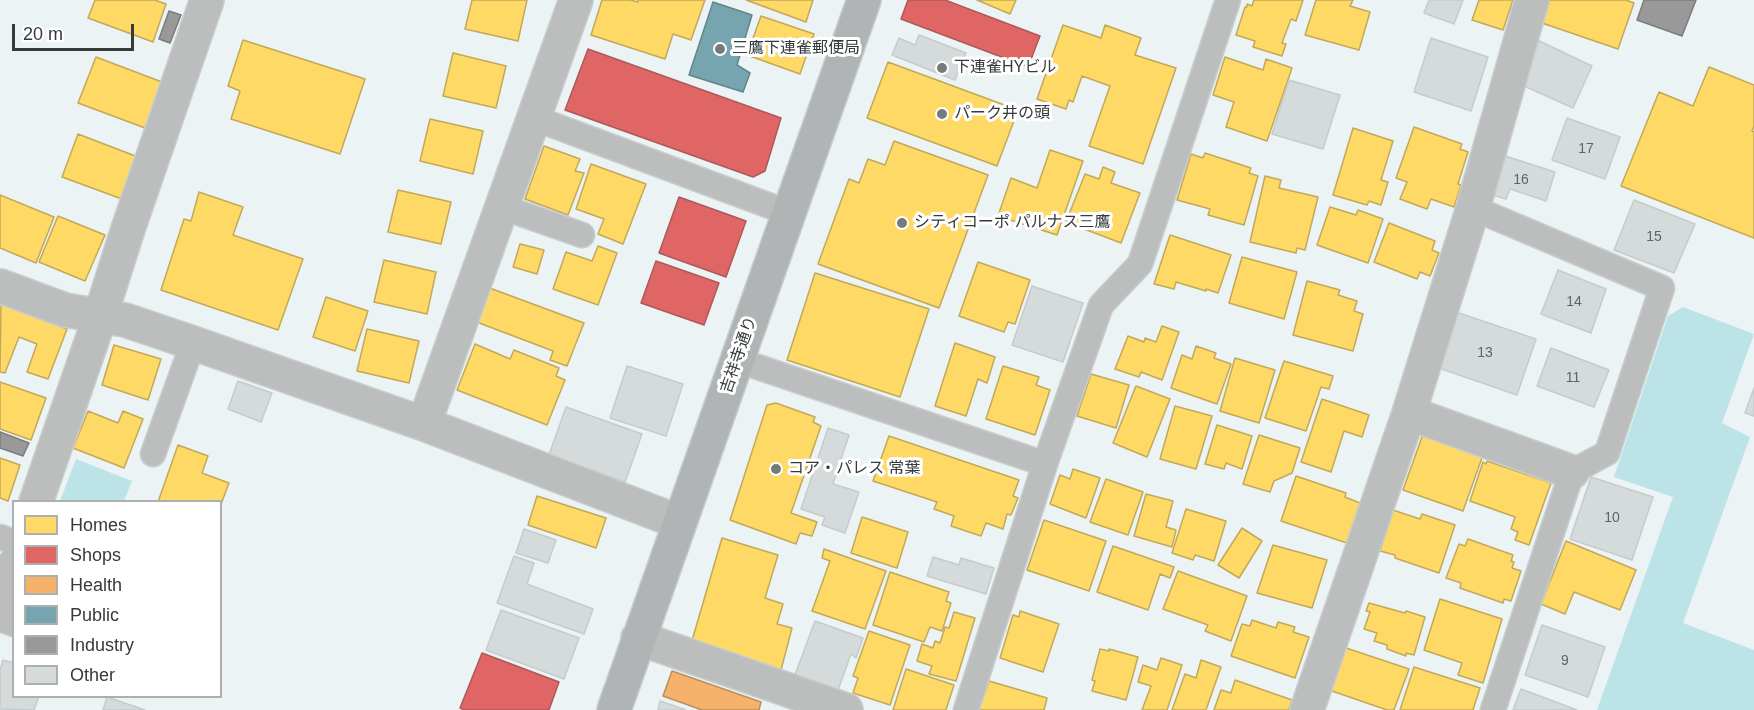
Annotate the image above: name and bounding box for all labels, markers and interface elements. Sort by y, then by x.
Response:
scale bar [15,12,136,50]
text: 20 m [23,24,63,44]
place label: 三鷹下連雀郵便局 [732,39,860,59]
marker: 三鷹下連雀郵便局 [713,42,727,56]
place label: 下連雀HYビル [954,58,1056,78]
marker: 下連雀HYビル [935,61,949,75]
place label: パーク井の頭 [954,104,1050,124]
marker: パーク井の頭 [935,107,949,121]
house number: 17 [1578,141,1594,157]
house number: 16 [1513,172,1529,188]
place label: シティコーポ パルナス三鷹 [914,213,1110,233]
marker: シティコーポ パルナス三鷹 [895,216,909,230]
house number: 15 [1646,229,1662,245]
house number: 14 [1566,294,1582,310]
street label: 吉祥寺通り [717,314,761,396]
house number: 13 [1477,345,1493,361]
house number: 11 [1566,370,1580,386]
place label: コア・パレス 常葉 [788,459,920,479]
marker: コア・パレス 常葉 [769,462,783,476]
legend [12,500,222,698]
house number: 10 [1604,510,1620,526]
text: Homes [70,515,127,535]
text: Shops [70,545,121,565]
text: Health [70,575,122,595]
text: Public [70,605,119,625]
text: Industry [70,635,134,655]
house number: 9 [1561,653,1569,669]
text: Other [70,665,115,685]

